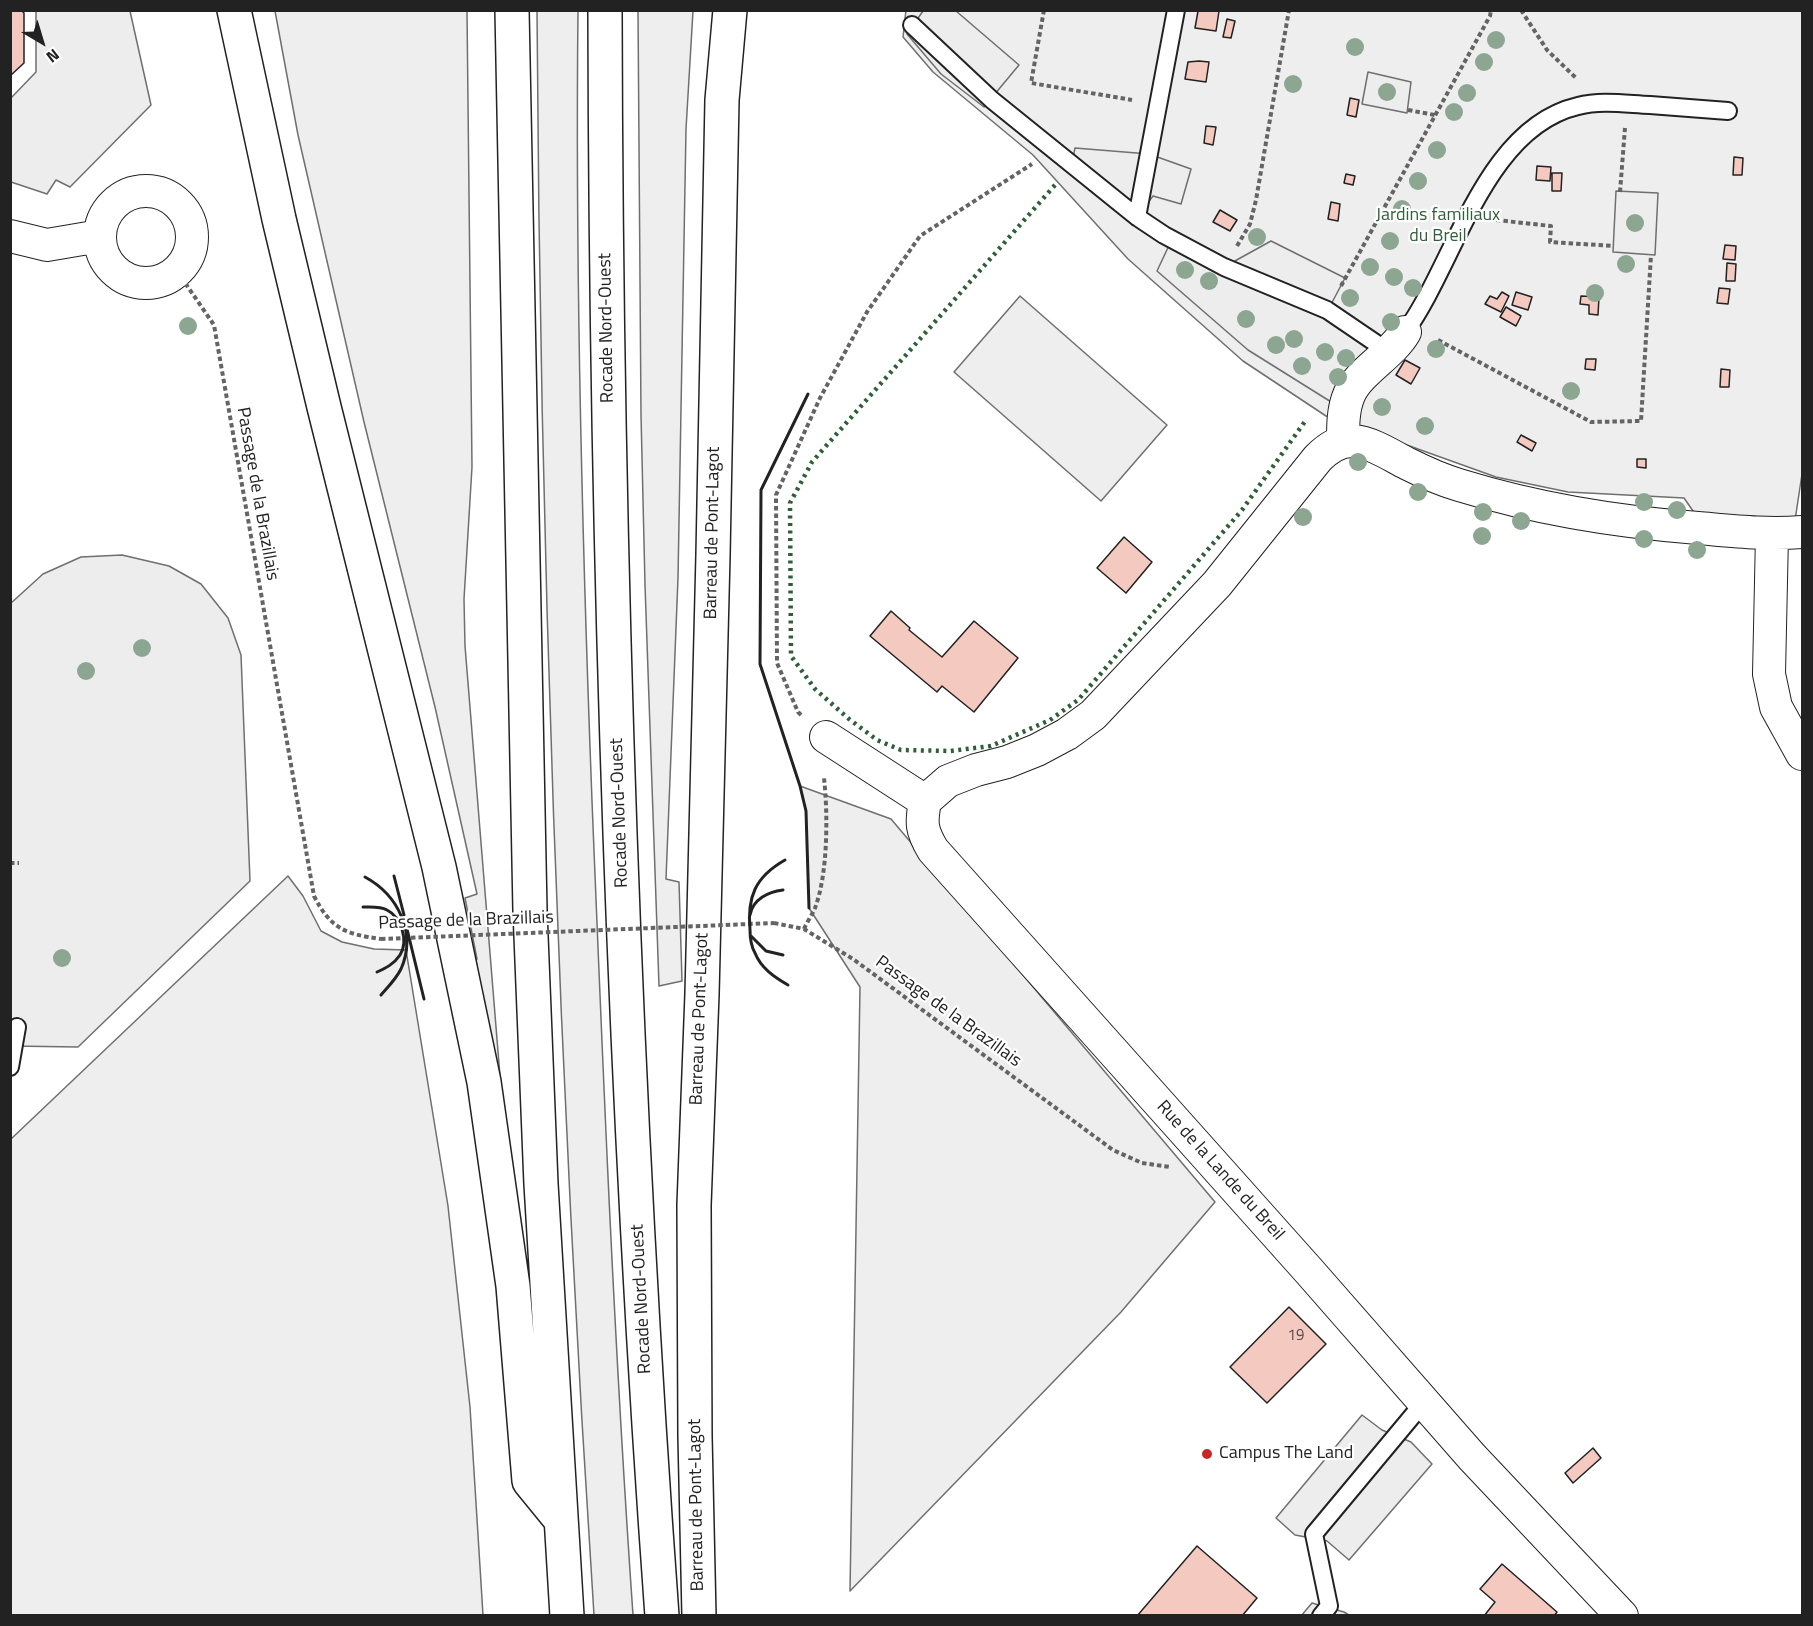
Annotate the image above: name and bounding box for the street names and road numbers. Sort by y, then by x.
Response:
street label: Rocade Nord-Ouest [595,253,619,403]
street label: Passage de la Brazillais [231,406,283,582]
street label: Barreau de Pont-Lagot [701,446,725,620]
street label: Rocade Nord-Ouest [607,738,633,888]
street label: Passage de la Brazillais [378,907,554,935]
street label: Barreau de Pont-Lagot [686,932,714,1106]
street label: Passage de la Brazillais [871,952,1025,1072]
street label: Rue de la Lande du Breil [1152,1097,1288,1245]
street label: Rocade Nord-Ouest [627,1224,657,1374]
street label: Barreau de Pont-Lagot [685,1418,709,1592]

